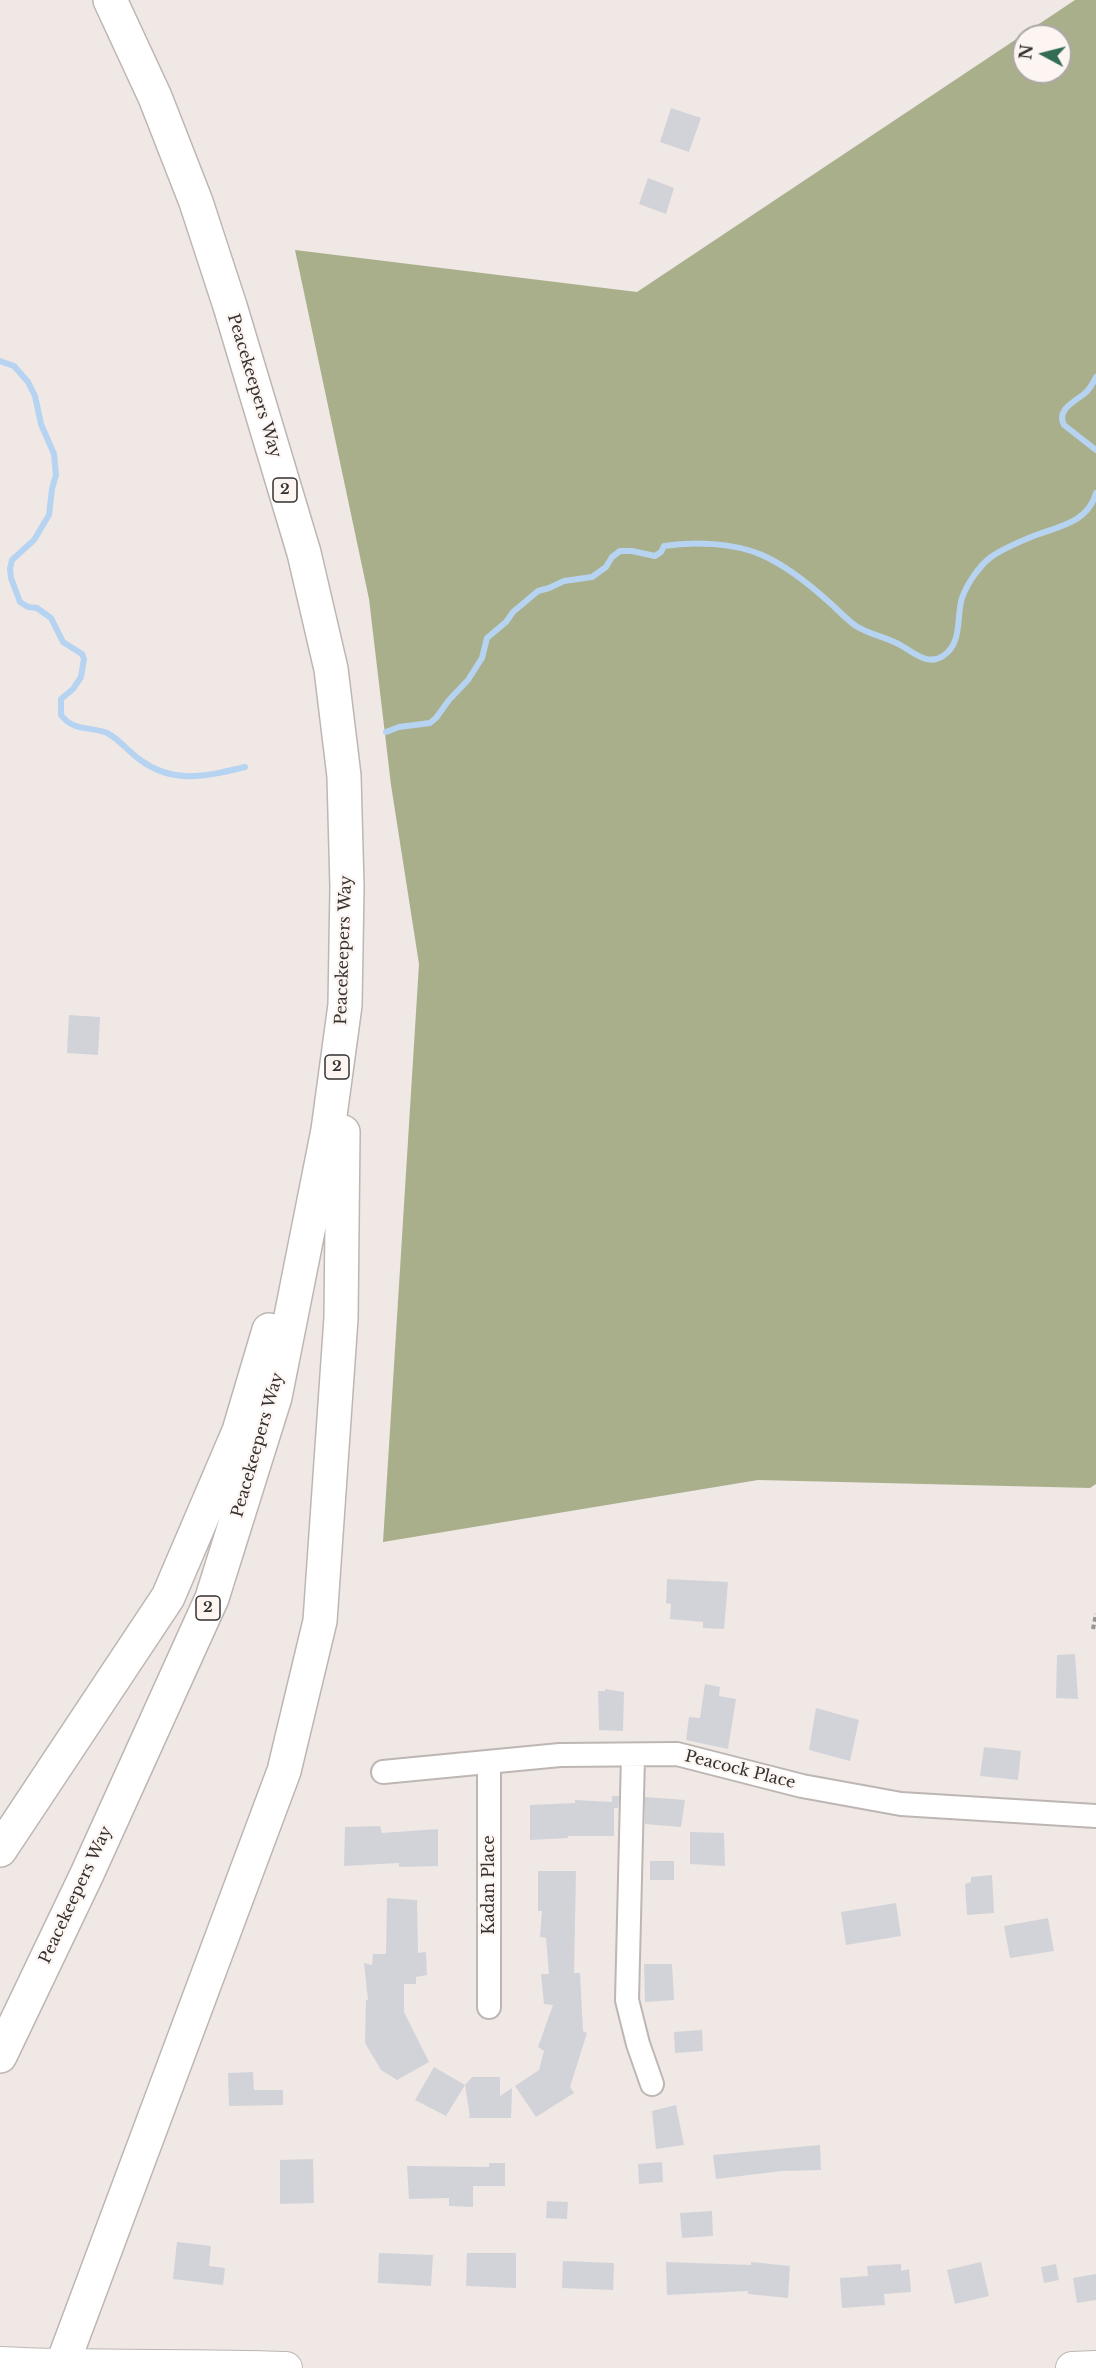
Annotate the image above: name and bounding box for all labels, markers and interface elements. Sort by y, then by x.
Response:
north arrow [1012,24,1072,84]
text: N [1015,43,1037,61]
street label: Peacekeepers Way [223,312,285,460]
road number: 2 [273,478,297,502]
street label: Peacekeepers Way [332,875,356,1025]
road number: 2 [325,1055,349,1079]
street label: Peacekeepers Way [228,1370,288,1520]
road number: 2 [196,1596,220,1620]
street label: Peacock Place [683,1747,797,1793]
street label: Peacekeepers Way [36,1823,116,1967]
street label: Kadan Place [479,1835,499,1935]

